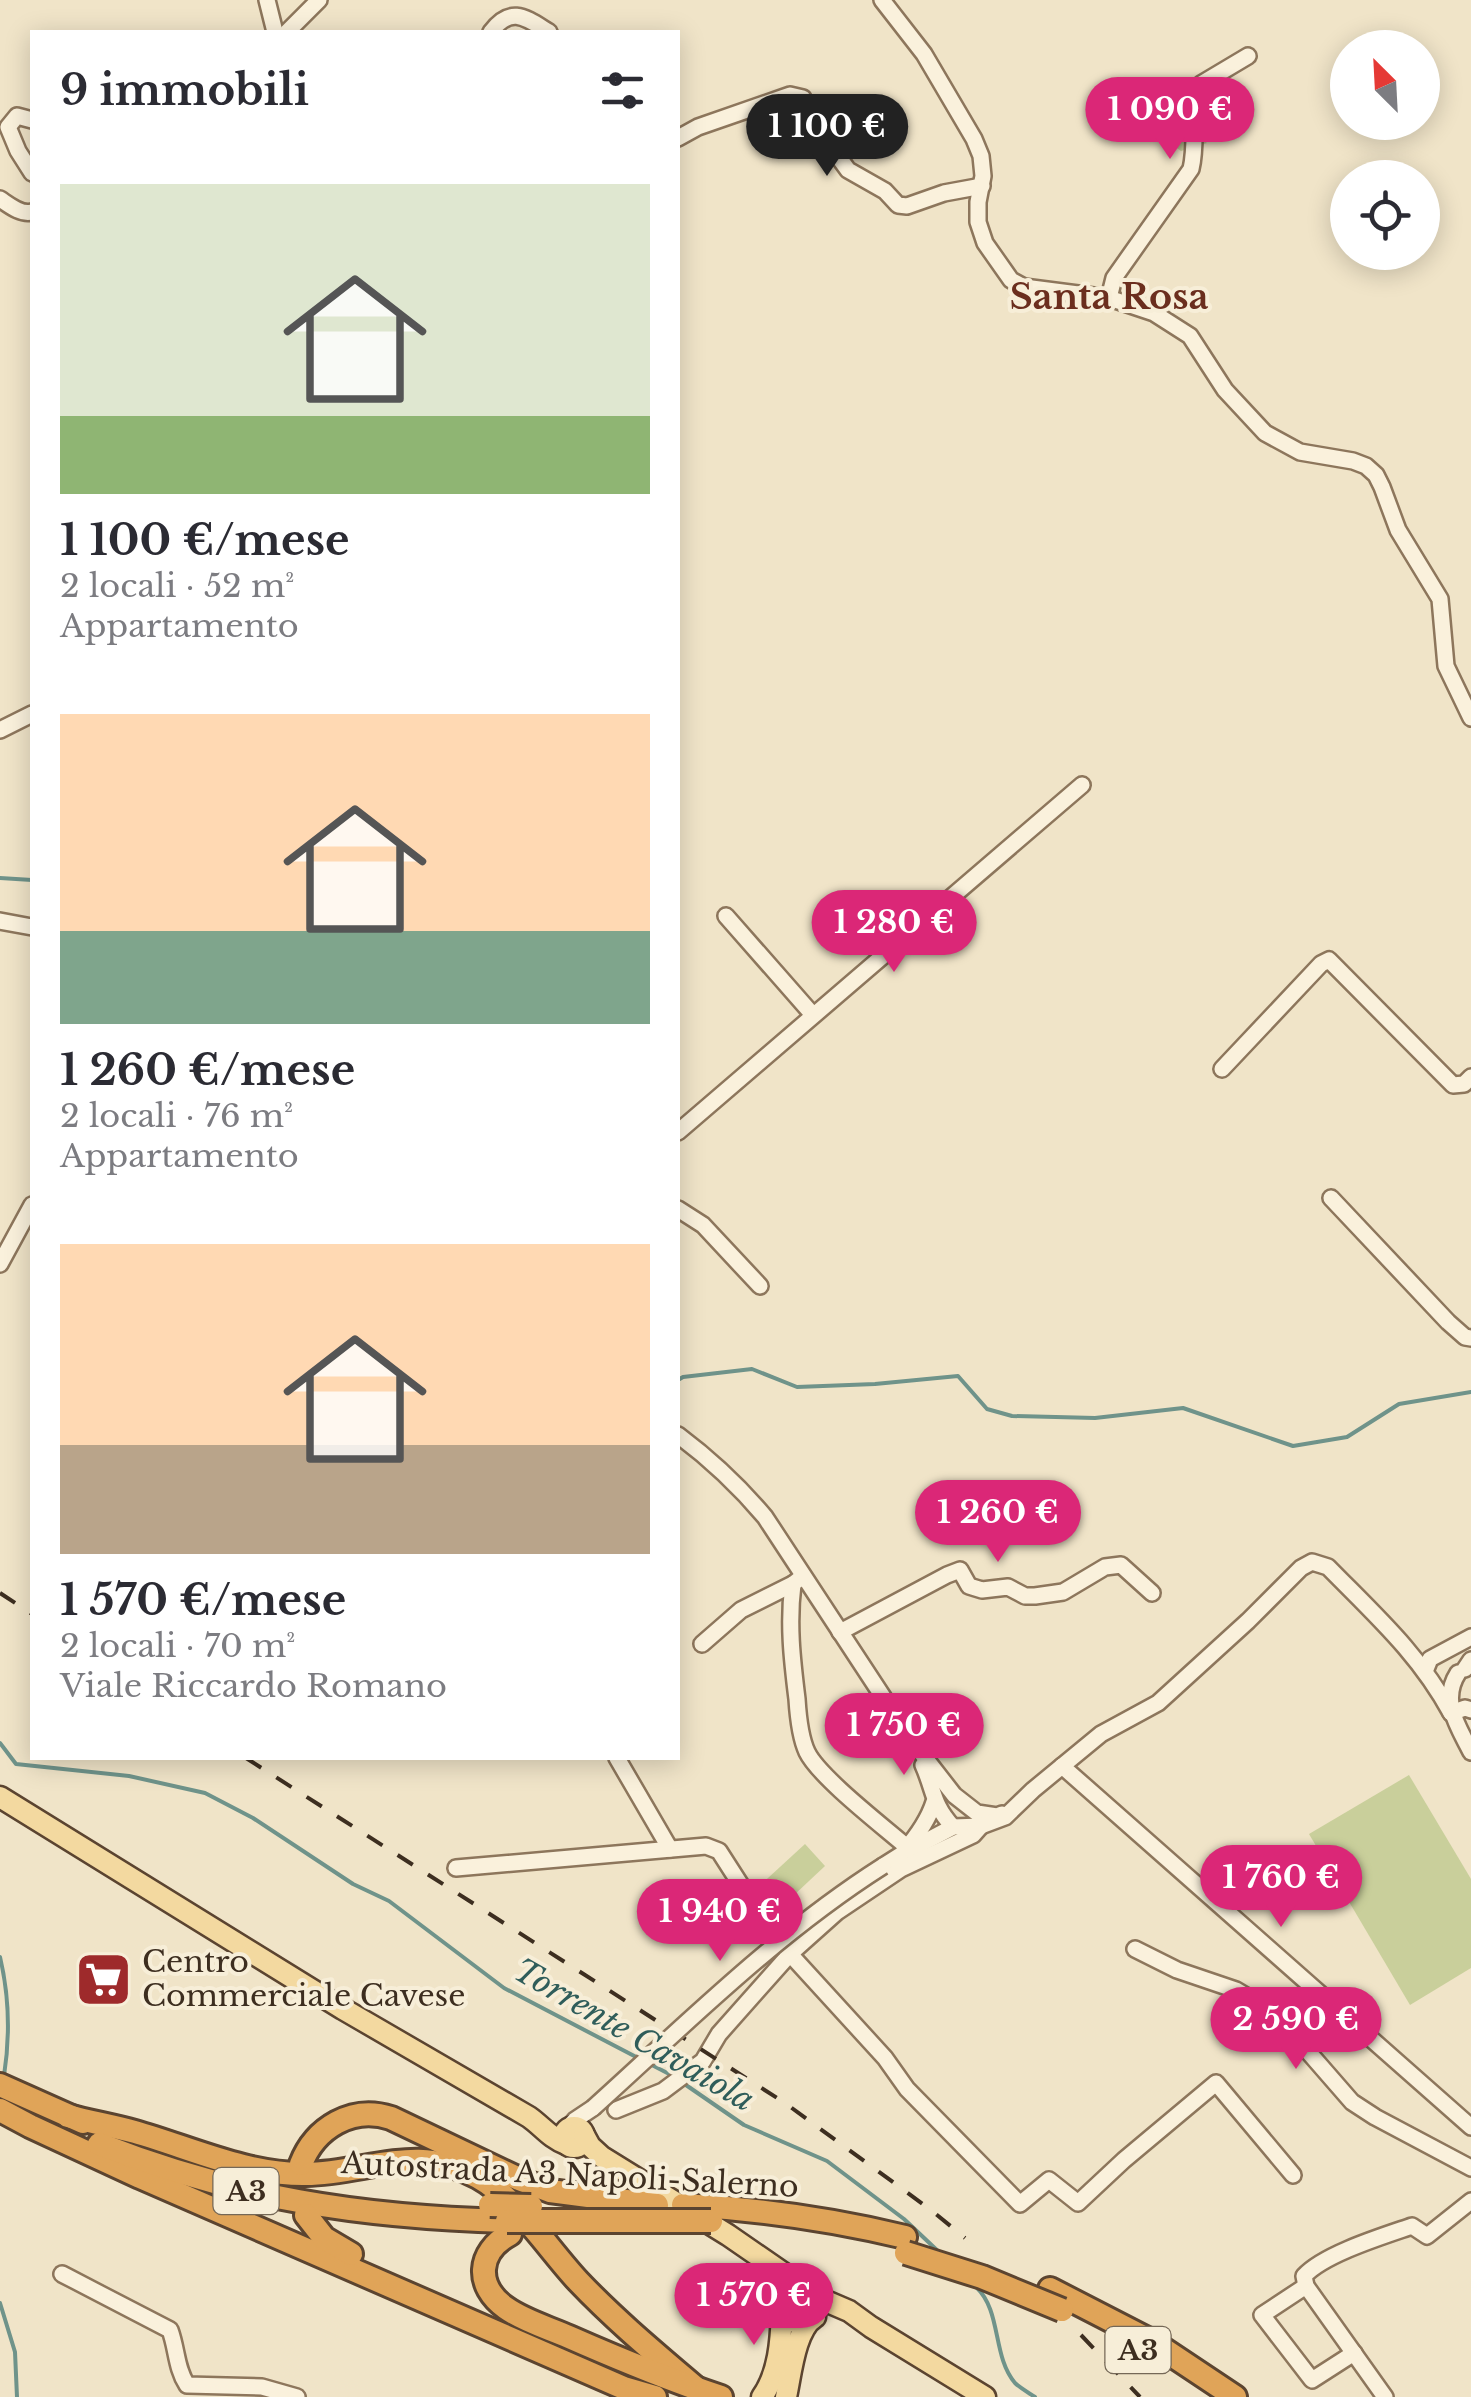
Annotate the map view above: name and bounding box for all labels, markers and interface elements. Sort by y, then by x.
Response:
north arrow [1330,30,1440,140]
map controls [1330,30,1440,270]
icon: filters [595,63,650,118]
text: 9 immobili [60,64,309,116]
pin: 1 090 € [1078,77,1262,162]
text: 1 090 € [1107,89,1233,129]
pin: 1 100 € [735,94,919,179]
text: 1 100 € [768,106,886,146]
button: locate [1330,160,1440,270]
icon: home [265,249,445,429]
district label: Santa Rosa [1009,275,1209,318]
text: 1 100 €/mese [60,514,350,566]
text: 2 locali · 52 m² [60,566,294,606]
text: Appartamento [60,606,299,646]
icon: home [265,779,445,959]
pin: 1 280 € [802,890,986,975]
text: 1 280 € [834,902,954,942]
text: 1 260 €/mese [60,1044,355,1096]
text: 2 locali · 76 m² [60,1096,293,1136]
text: Appartamento [60,1136,299,1176]
icon: home [265,1309,445,1489]
pin: 1 260 € [906,1480,1090,1565]
text: 1 260 € [937,1492,1059,1532]
text: 1 570 €/mese [60,1574,346,1626]
text: 2 locali · 70 m² [60,1626,295,1666]
text: Viale Riccardo Romano [60,1666,447,1706]
pin: 1 750 € [812,1693,996,1778]
text: 1 750 € [847,1705,961,1745]
pin: 1 760 € [1189,1845,1373,1930]
text: 1 760 € [1222,1857,1340,1897]
pin: 1 940 € [628,1879,812,1964]
text: 1 940 € [659,1891,781,1931]
place label: Centro Commerciale Cavese [142,1943,465,2014]
supermarket icon: Centro Commerciale Cavese [73,1949,133,2009]
water label: Torrente Cavaiola [507,1950,761,2120]
pin: 2 590 € [1204,1987,1388,2072]
text: 2 590 € [1232,1999,1360,2039]
street label: Autostrada A3 Napoli-Salerno [339,2144,800,2205]
road number: A3 [214,2168,278,2214]
pin: 1 570 € [662,2263,846,2348]
text: 1 570 € [696,2275,812,2315]
road number: A3 [1106,2327,1170,2373]

